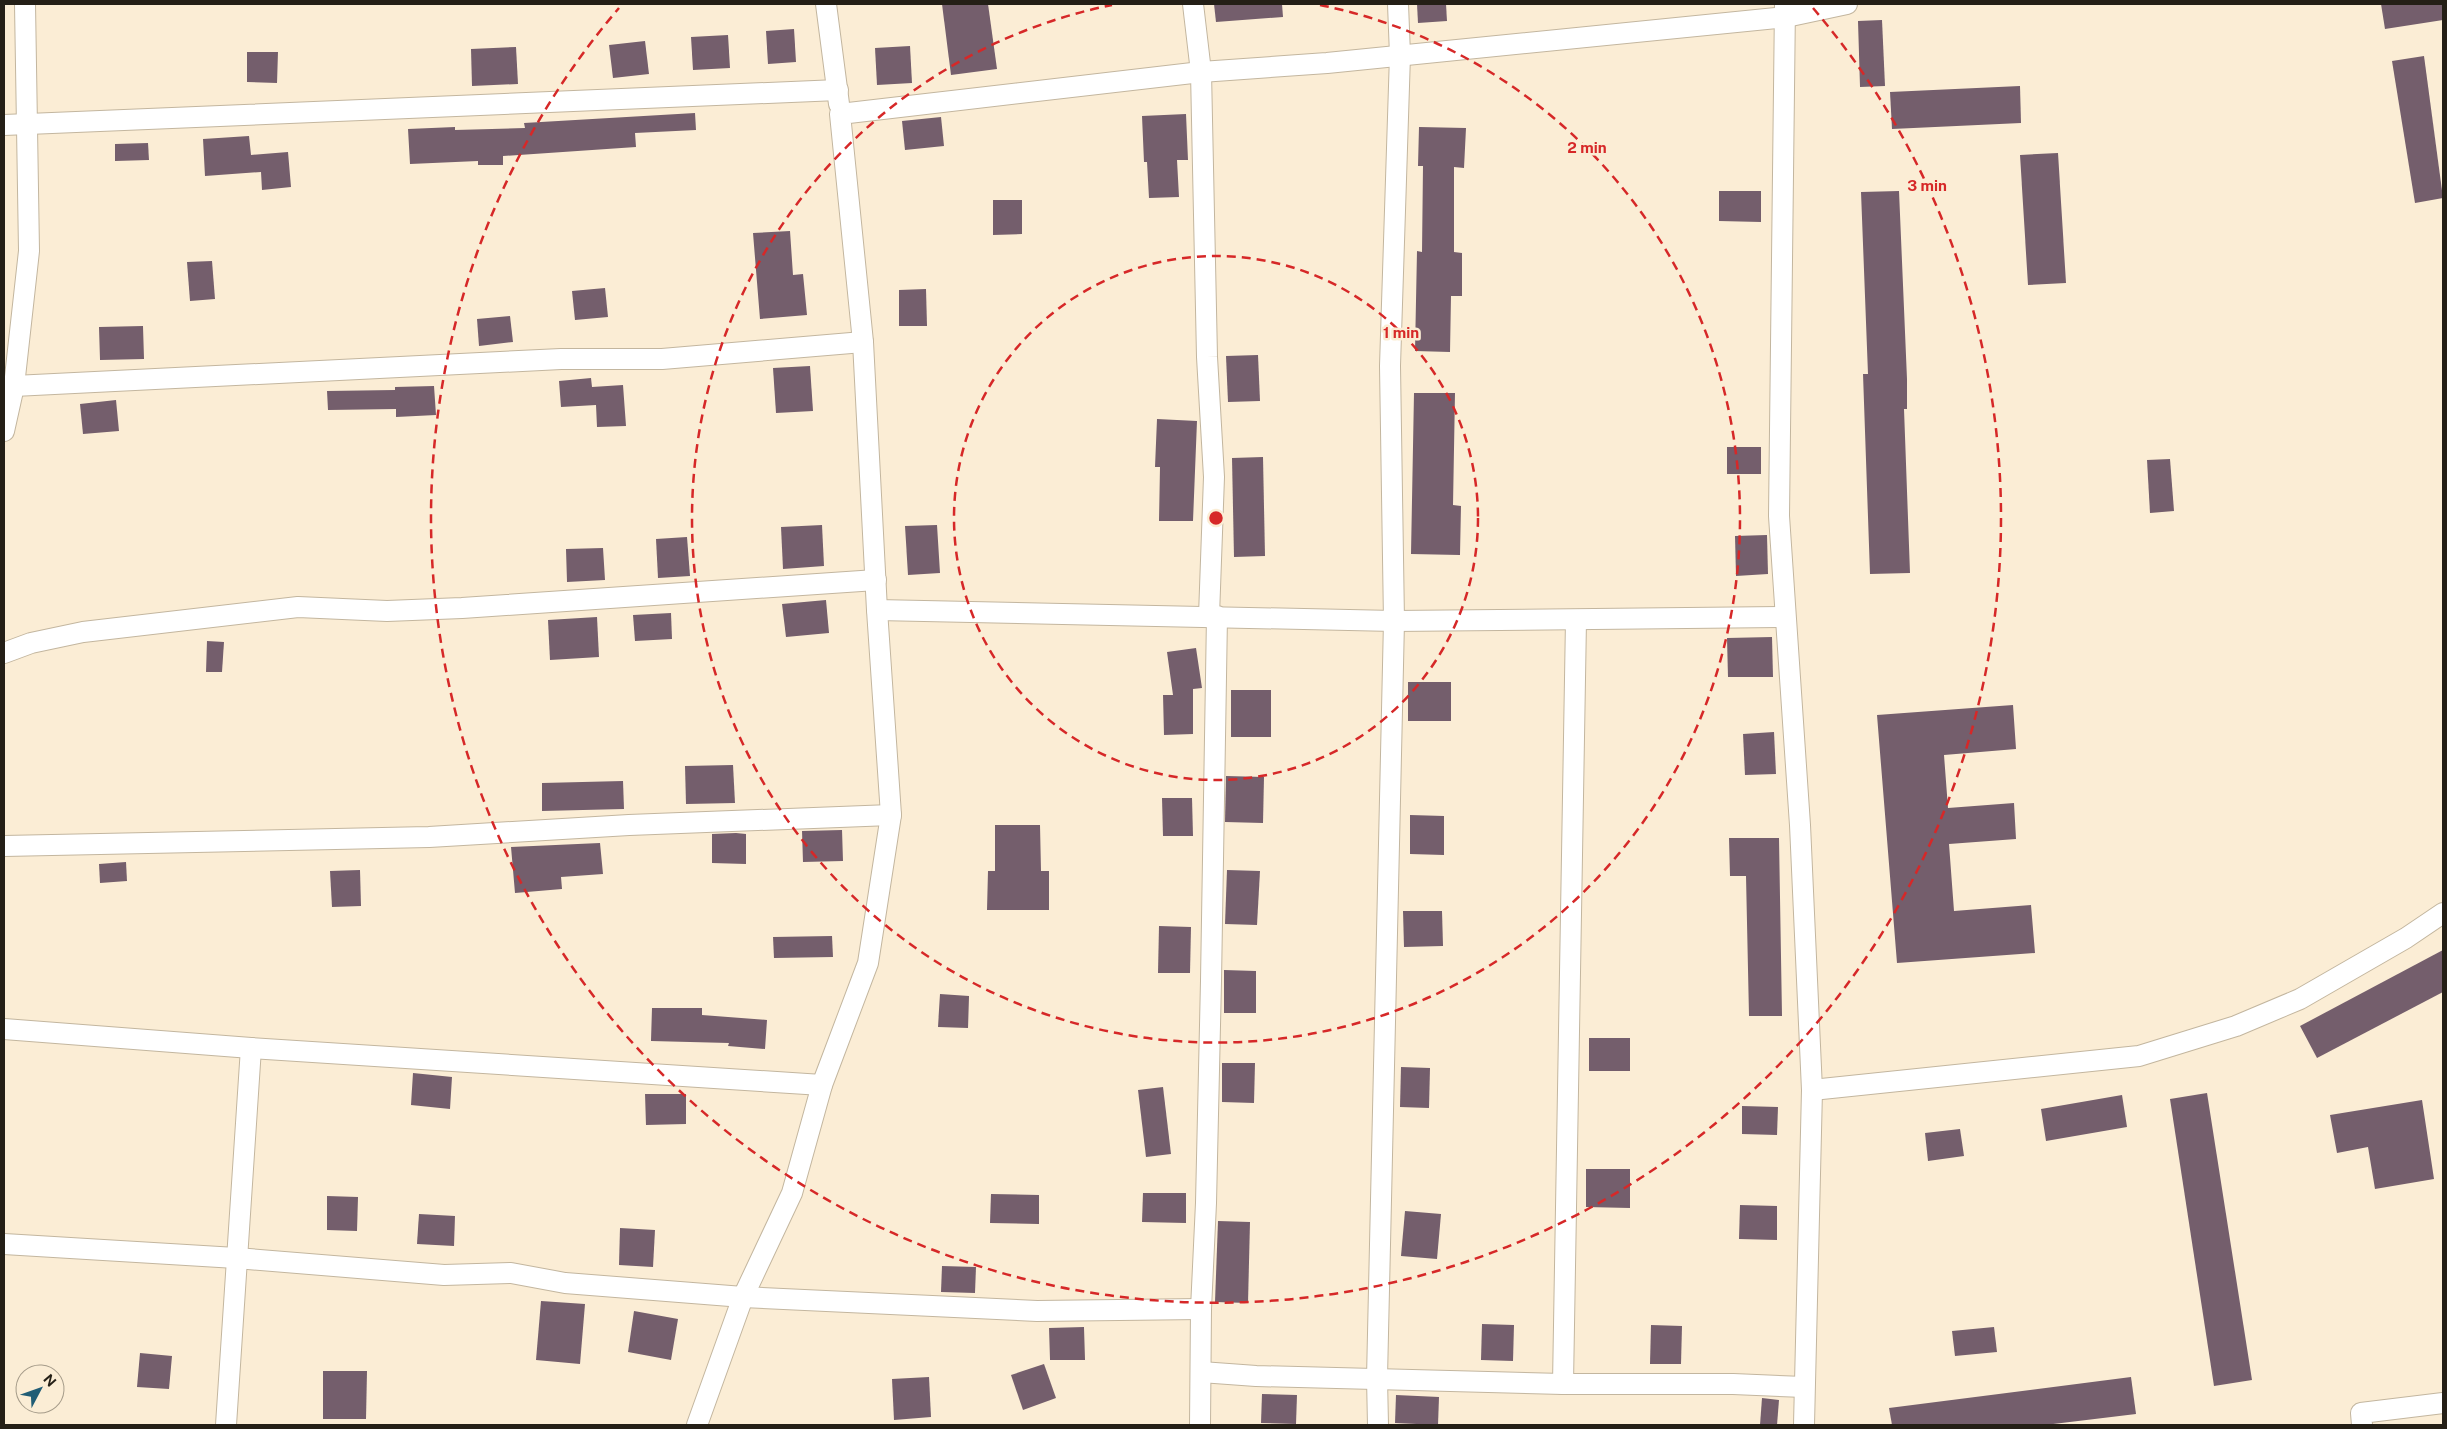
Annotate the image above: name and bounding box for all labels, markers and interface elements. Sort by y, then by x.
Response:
text: 2 min [1567,139,1607,156]
text: 3 min [1907,177,1947,194]
text: 1 min [1383,324,1419,341]
centre of rings [1207,509,1225,527]
north arrow [15,1364,65,1414]
text: N [40,1371,59,1390]

